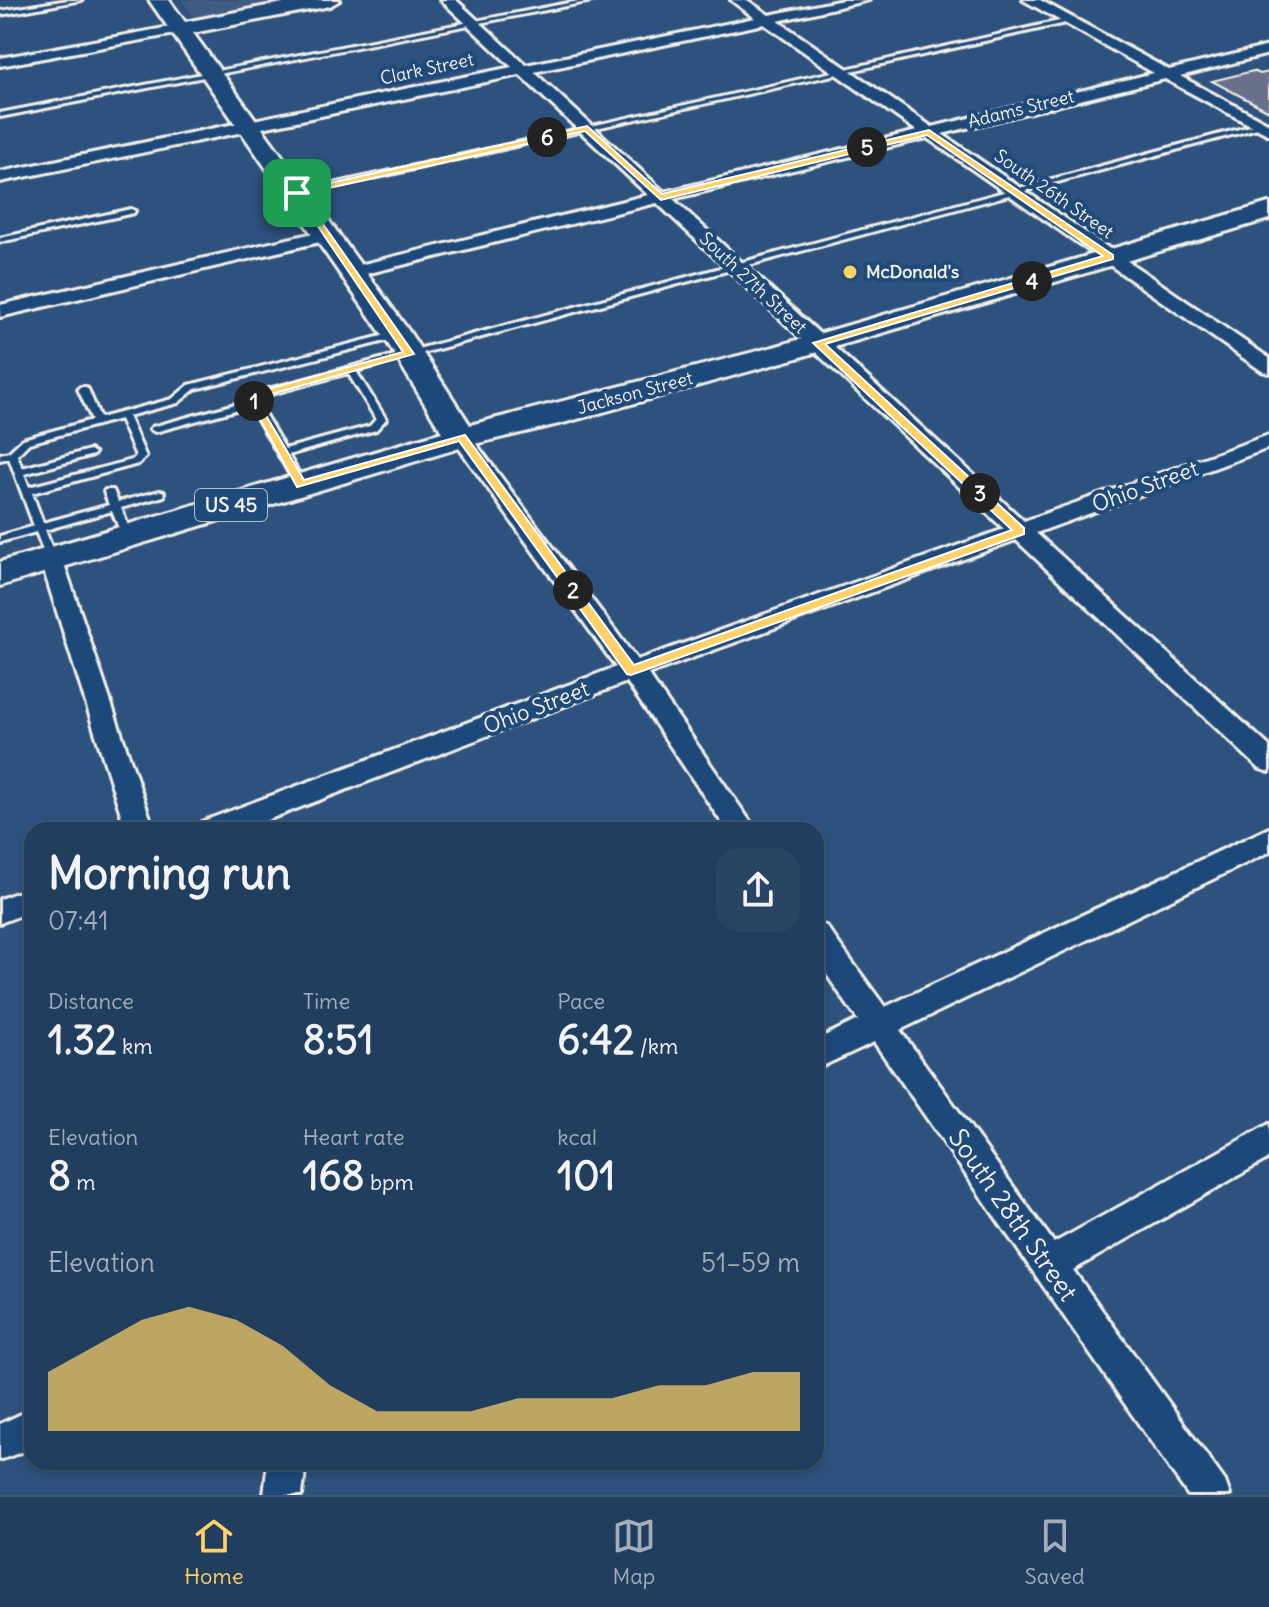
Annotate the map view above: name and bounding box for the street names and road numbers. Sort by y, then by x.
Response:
street label: Clark Street [378,47,476,90]
street label: Adams Street [965,84,1076,133]
street label: South 26th Street [990,144,1118,243]
street label: South 27th Street [695,227,812,338]
street label: Jackson Street [575,366,695,419]
street label: Ohio Street [1088,454,1202,518]
road number: US 45 [195,489,267,521]
street label: Ohio Street [479,674,593,740]
street label: South 28th Street [942,1122,1085,1307]

